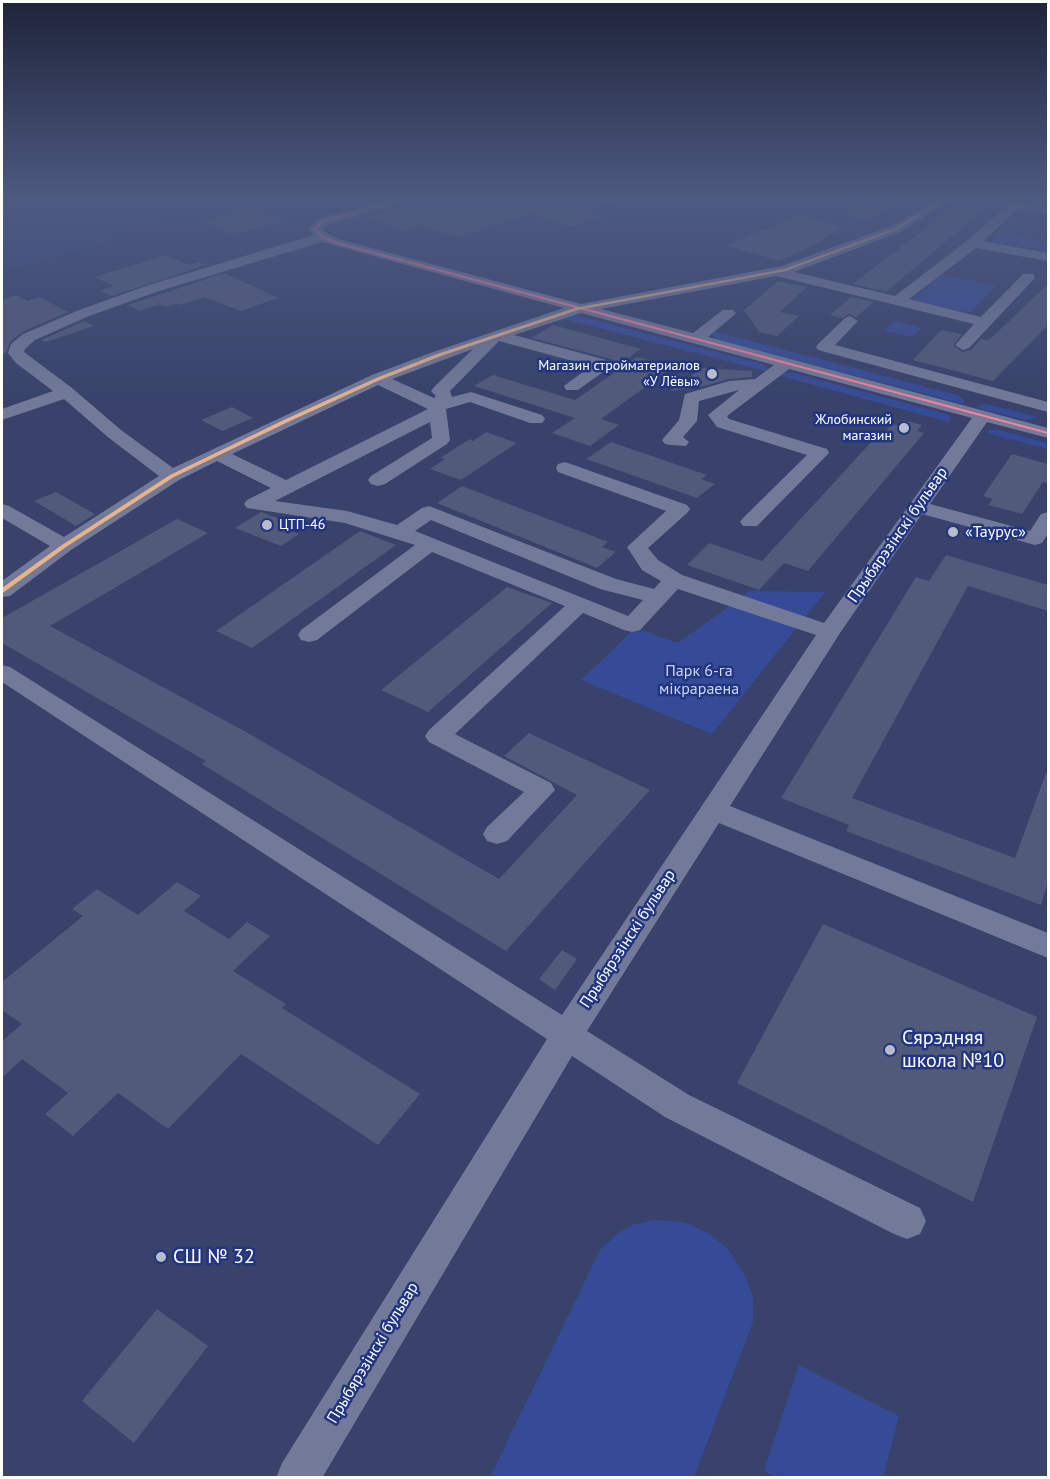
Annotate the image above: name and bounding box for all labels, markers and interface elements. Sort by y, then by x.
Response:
place label: Магазин стройматериалов «У Лёвы» [538,358,700,390]
marker: Магазин стройматериалов «У Лёвы» [705,367,719,381]
place label: Жлобинский магазин [815,412,892,444]
marker: Жлобинский магазин [897,421,911,435]
street label: Прыбярэзінскі бульвар [844,464,952,606]
place label: ЦТП-46 [279,517,325,533]
marker: ЦТП-46 [260,518,274,532]
place label: «Таурус» [965,522,1026,542]
marker: «Таурус» [946,525,960,539]
park label: Парк 6-га мікрараена [659,661,739,699]
street label: Прыбярэзінскі бульвар [576,866,680,1012]
place label: Сярэдняя школа №10 [902,1026,1004,1073]
marker: Сярэдняя школа №10 [883,1043,897,1057]
place label: СШ № 32 [173,1245,255,1269]
marker: СШ № 32 [154,1250,168,1264]
street label: Прыбярэзінскі бульвар [323,1279,423,1427]

